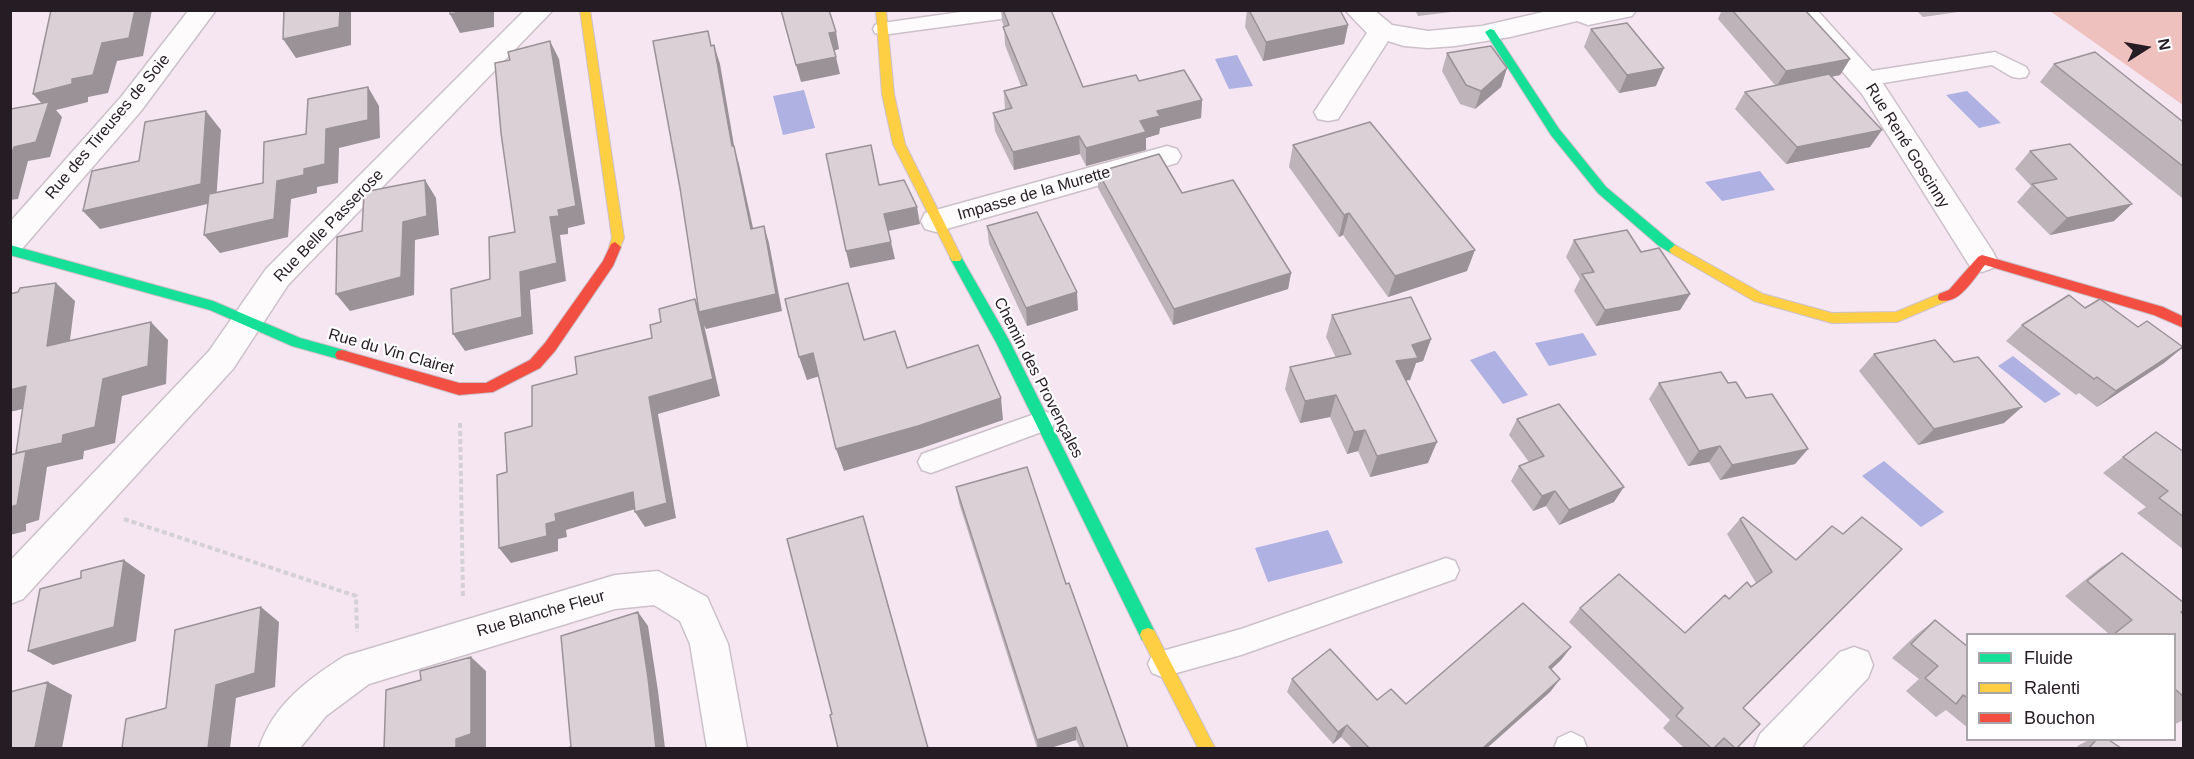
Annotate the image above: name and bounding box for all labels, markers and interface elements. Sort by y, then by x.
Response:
north arrow [2116,18,2176,78]
text: N [2155,37,2174,52]
street label: Rue des Tireuses de Soie [42,51,174,203]
street label: Rue René Goscinny [1861,80,1953,212]
street label: Impasse de la Murette [955,163,1113,225]
street label: Rue Belle Passerose [270,166,388,286]
street label: Chemin des Provençales [989,294,1087,462]
street label: Rue du Vin Clairet [326,325,456,379]
street label: Rue Blanche Fleur [475,587,607,641]
legend [1966,633,2176,741]
text: Fluide [2024,648,2073,668]
text: Ralenti [2024,678,2080,698]
text: Bouchon [2024,708,2095,728]

